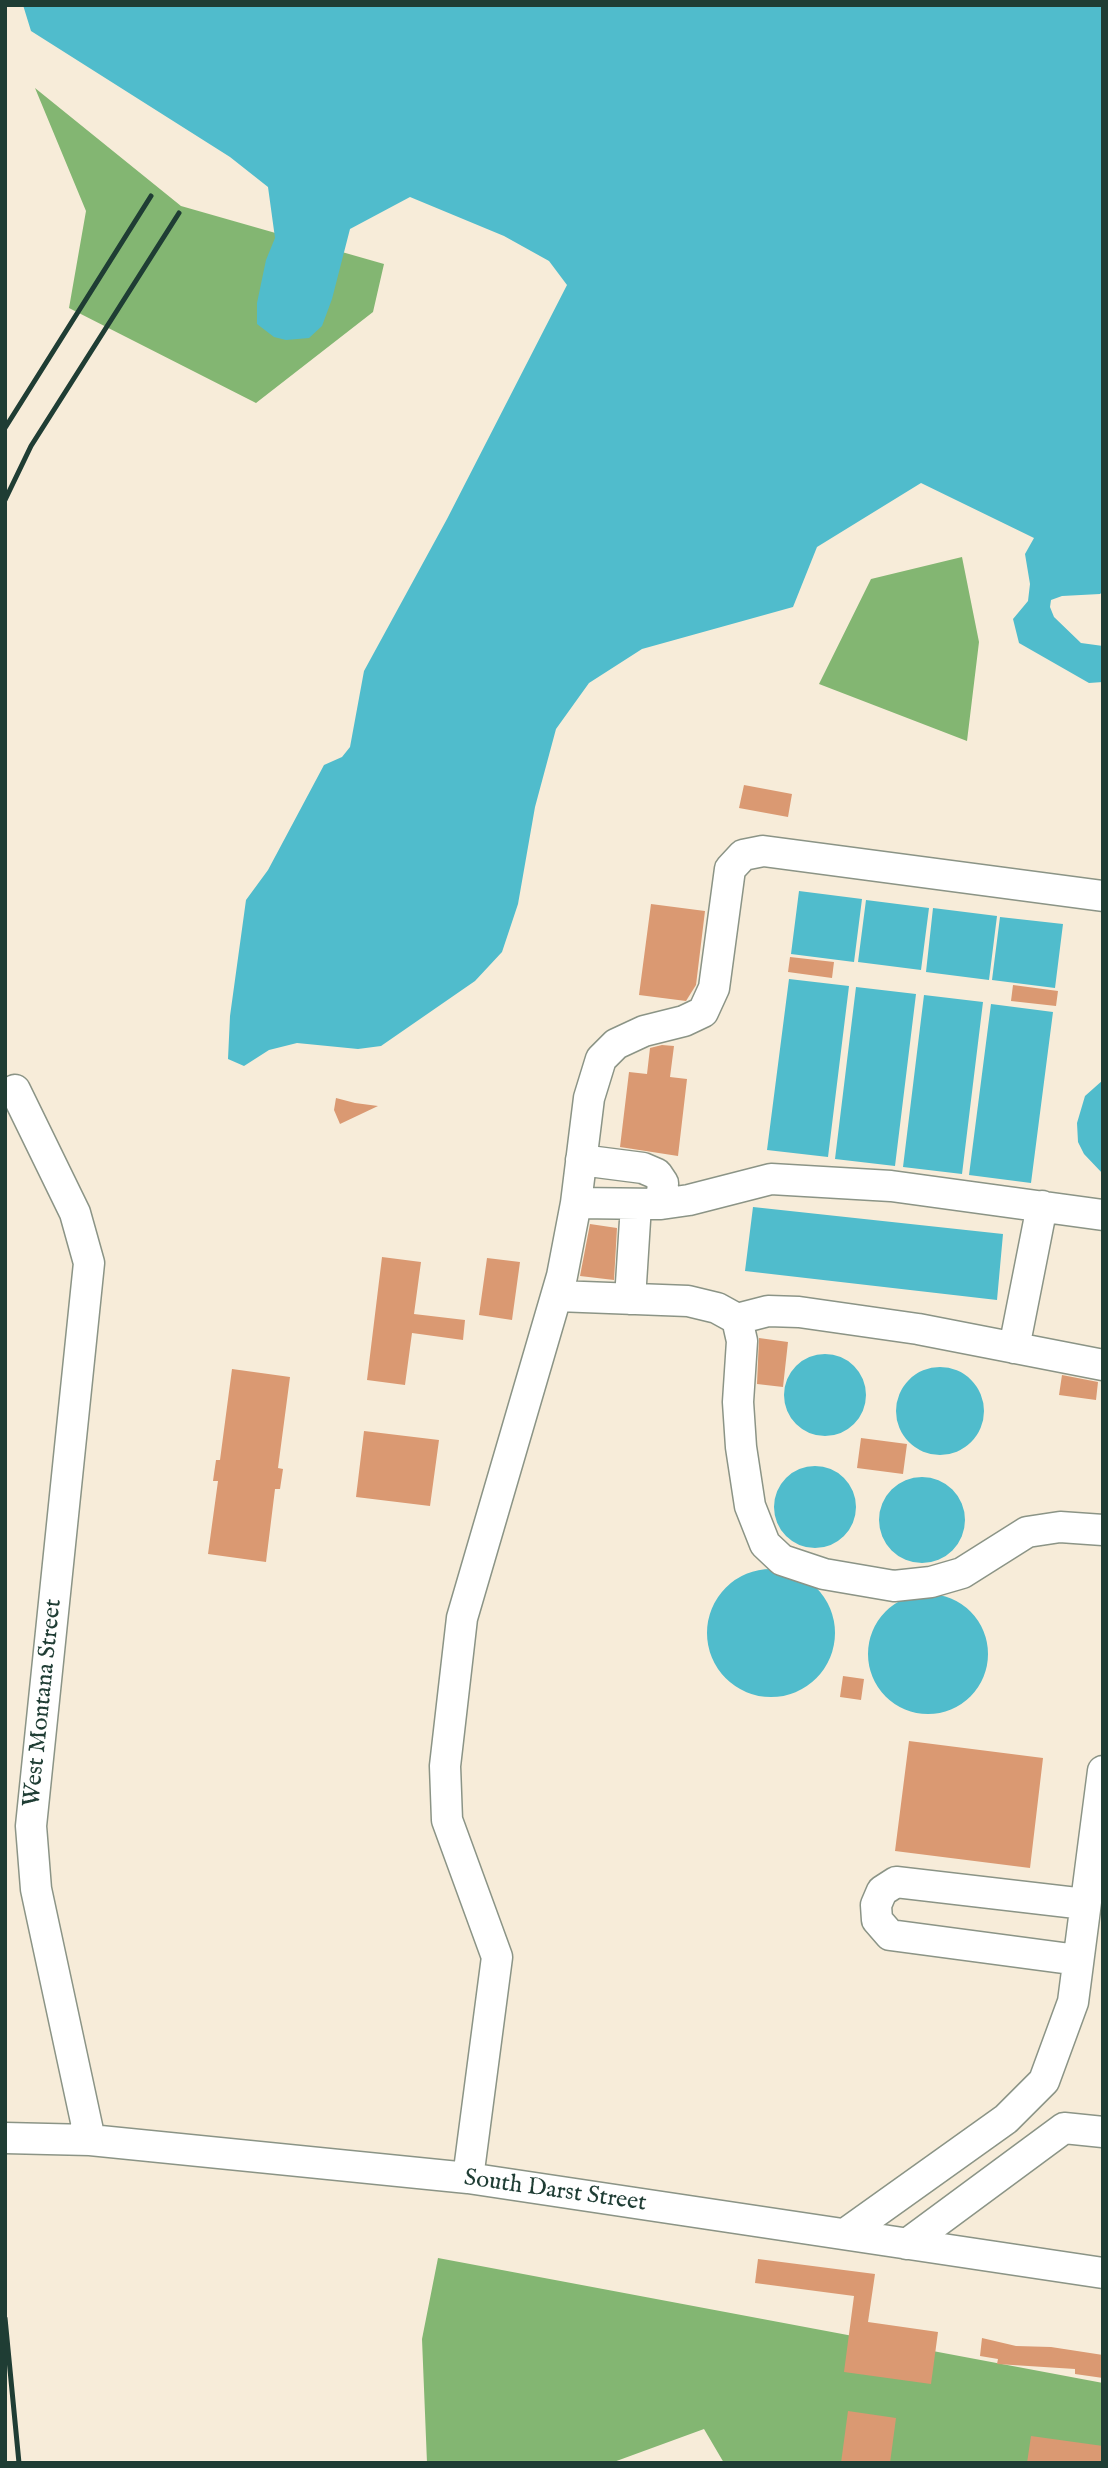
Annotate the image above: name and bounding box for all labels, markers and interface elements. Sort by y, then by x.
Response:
street label: West Montana Street [19,1598,69,1808]
street label: South Darst Street [462,2165,648,2219]

